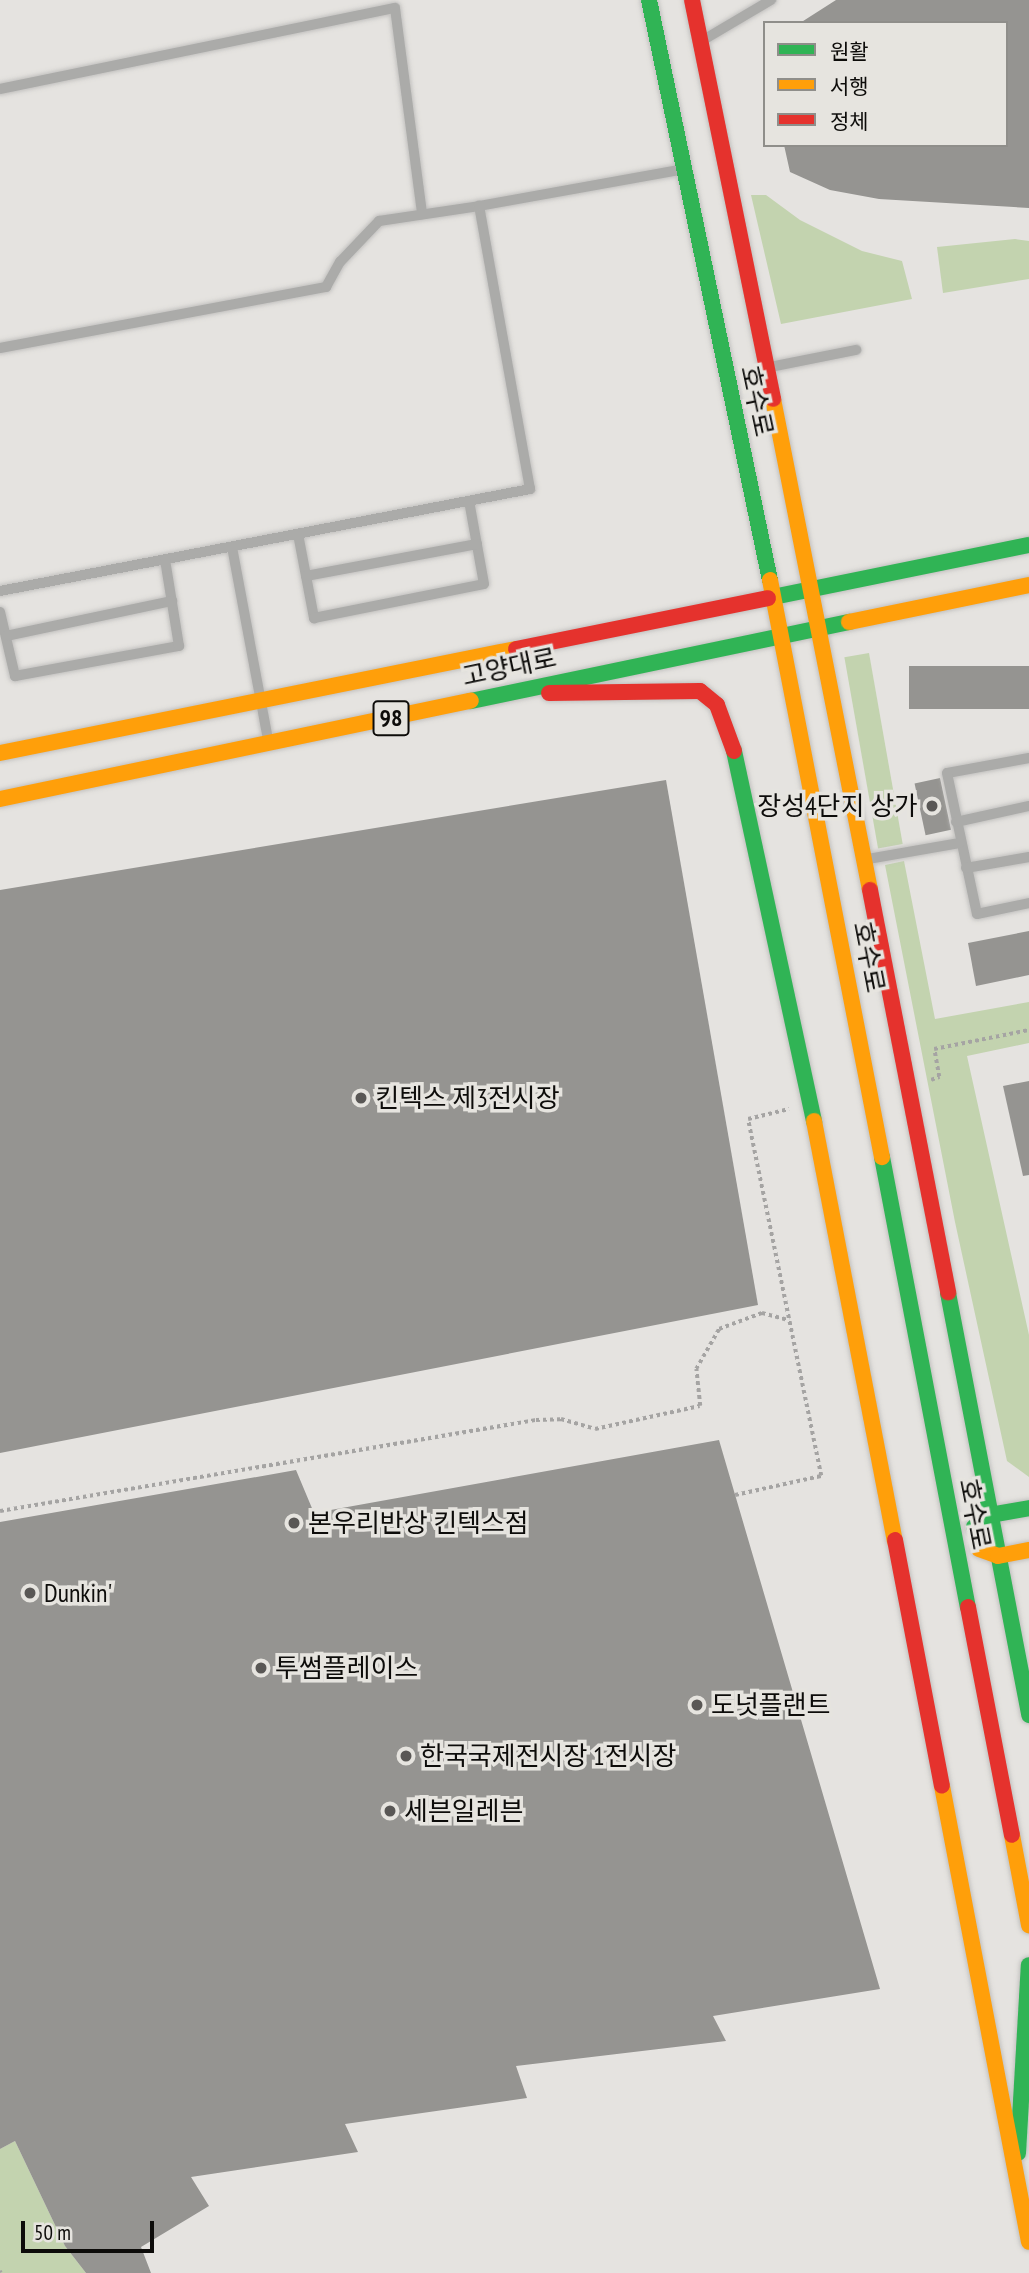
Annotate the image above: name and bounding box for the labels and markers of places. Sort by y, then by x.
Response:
place label: 장성4단지 상가 [757,790,918,822]
marker: 장성4단지 상가 [924,798,940,814]
place label: 킨텍스 제3전시장 [375,1082,560,1114]
marker: 킨텍스 제3전시장 [353,1090,369,1106]
place label: 본우리반상 킨텍스점 [308,1507,529,1539]
marker: 본우리반상 킨텍스점 [286,1515,302,1531]
place label: Dunkin' [44,1577,112,1609]
marker: Dunkin' [22,1585,38,1601]
place label: 투썸플레이스 [275,1652,419,1684]
marker: 투썸플레이스 [253,1660,269,1676]
place label: 도넛플랜트 [711,1689,831,1721]
marker: 도넛플랜트 [689,1697,705,1713]
place label: 한국국제전시장 1전시장 [420,1740,676,1772]
marker: 한국국제전시장 1전시장 [398,1748,414,1764]
place label: 세븐일레븐 [404,1795,524,1827]
marker: 세븐일레븐 [382,1803,398,1819]

